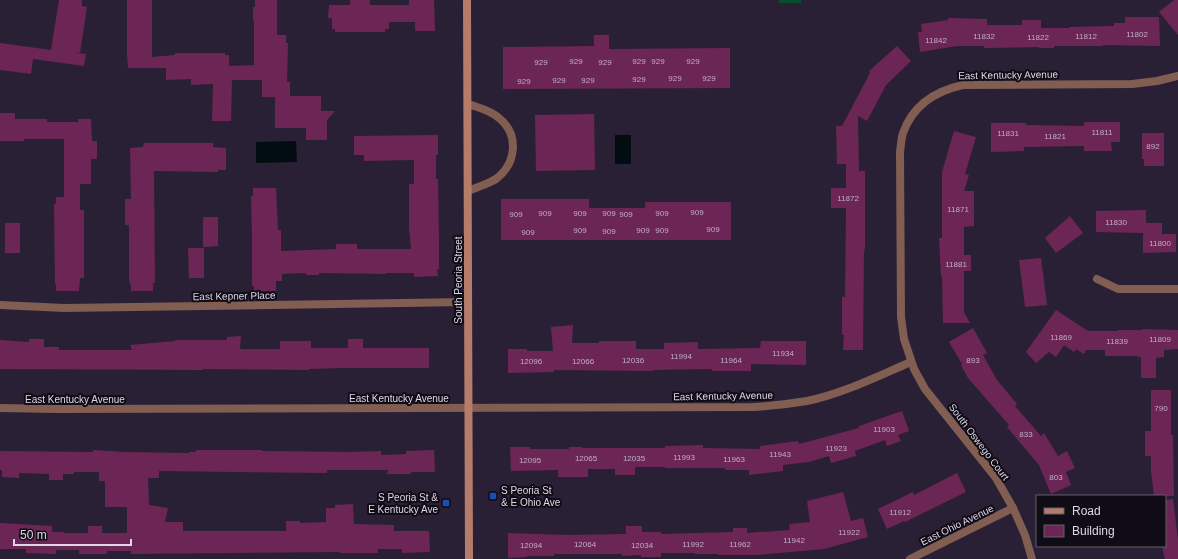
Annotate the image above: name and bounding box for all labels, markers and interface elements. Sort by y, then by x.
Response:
house number: 11802 [1126,30,1148,39]
house number: 11832 [973,32,995,41]
house number: 11812 [1075,32,1097,41]
house number: 11822 [1027,33,1049,42]
house number: 11842 [925,36,947,45]
house number: 929 [569,57,583,66]
house number: 929 [632,57,646,66]
house number: 929 [651,57,665,66]
house number: 929 [686,57,700,66]
house number: 929 [534,58,548,67]
house number: 929 [598,58,612,67]
street label: East Kentucky Avenue [958,69,1058,81]
house number: 929 [668,74,682,83]
house number: 929 [702,74,716,83]
house number: 929 [632,75,646,84]
house number: 929 [552,76,566,85]
house number: 929 [581,76,595,85]
house number: 929 [517,77,531,86]
house number: 11811 [1091,128,1113,137]
house number: 11831 [997,129,1019,138]
house number: 11821 [1044,132,1066,141]
house number: 892 [1146,142,1160,151]
house number: 11872 [837,194,859,203]
house number: 11871 [947,205,969,214]
house number: 909 [690,208,704,217]
house number: 909 [538,209,552,218]
house number: 909 [573,209,587,218]
house number: 909 [602,209,616,218]
house number: 909 [655,209,669,218]
house number: 909 [509,210,523,219]
house number: 909 [619,210,633,219]
house number: 11830 [1105,218,1127,227]
house number: 909 [706,225,720,234]
house number: 909 [573,226,587,235]
house number: 909 [636,226,650,235]
house number: 909 [655,226,669,235]
house number: 909 [602,227,616,236]
house number: 909 [521,228,535,237]
street label: South Peoria Street [453,236,464,324]
house number: 11800 [1149,239,1171,248]
house number: 11881 [945,260,967,269]
street label: East Kepner Place [192,290,276,302]
house number: 11869 [1050,333,1072,342]
house number: 11809 [1149,335,1171,344]
house number: 11839 [1106,337,1128,346]
house number: 11934 [772,349,794,358]
house number: 11994 [670,352,692,361]
house number: 12036 [622,356,645,365]
house number: 11964 [720,356,742,365]
house number: 893 [966,356,980,365]
house number: 12096 [520,357,543,366]
house number: 12066 [572,357,595,366]
street label: East Kentucky Avenue [673,390,773,402]
street label: East Kentucky Avenue [349,393,449,404]
street label: East Kentucky Avenue [25,394,125,405]
street label: South Oswego Court [947,402,1011,483]
house number: 790 [1154,404,1168,413]
house number: 11903 [873,425,895,434]
house number: 833 [1019,430,1033,439]
house number: 11923 [825,444,847,453]
house number: 11943 [769,450,791,459]
house number: 11993 [673,453,695,462]
house number: 12065 [575,454,598,463]
house number: 12035 [623,454,646,463]
house number: 11963 [723,455,745,464]
house number: 12095 [519,456,542,465]
house number: 803 [1049,473,1063,482]
place label: S Peoria St & E Ohio Ave [501,485,561,508]
marker: S Peoria St & E Ohio Ave [488,491,498,501]
place label: S Peoria St & E Kentucky Ave [368,492,438,515]
legend [1036,495,1166,547]
marker: S Peoria St & E Kentucky Ave [441,498,451,508]
street label: East Ohio Avenue [919,502,996,547]
text: Road [1072,504,1101,518]
house number: 11912 [889,508,911,517]
scale bar [14,521,131,547]
text: Building [1072,524,1115,538]
text: 50 m [20,528,47,542]
house number: 11922 [838,528,860,537]
house number: 11942 [783,536,805,545]
house number: 12064 [574,540,597,549]
house number: 11992 [682,540,704,549]
house number: 11962 [729,540,751,549]
house number: 12094 [520,541,543,550]
house number: 12034 [631,541,654,550]

